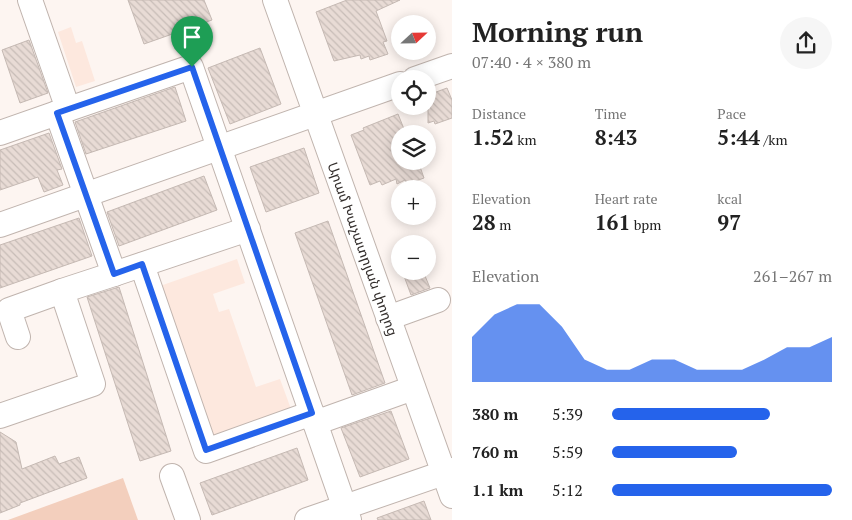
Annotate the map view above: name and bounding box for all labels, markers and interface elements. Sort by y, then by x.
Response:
text: Morning run [472,13,643,50]
north arrow [391,15,436,60]
map controls [391,15,436,280]
pin [171,16,213,67]
button: share [780,17,832,69]
icon: arrive [178,23,206,51]
text: 07:40 · 4 × 380 m [472,51,591,73]
button: locate [391,70,436,115]
text: Distance [472,104,526,123]
text: Time [595,104,627,123]
text: Pace [717,104,746,123]
text: 1.52 [472,123,514,151]
text: 8:43 [595,123,637,151]
text: 5:44 [717,123,760,151]
button: layers [391,125,436,170]
text: km [514,130,537,149]
text: /km [760,130,788,149]
street label: Արամ Խաչատրյան փողոց [324,159,403,338]
button: + [391,180,436,225]
text: Elevation [472,189,531,208]
text: Heart rate [595,189,658,208]
text: kcal [717,189,742,208]
text: 28 [472,208,496,236]
text: 161 [595,208,630,236]
text: 97 [717,208,741,236]
text: m [496,215,511,234]
text: bpm [630,215,661,234]
button: − [391,235,436,280]
text: Elevation [472,265,539,287]
text: 261–267 m [753,265,832,287]
text: 380 m [472,403,518,425]
text: 5:39 [552,403,583,425]
text: 760 m [472,441,518,463]
text: 5:59 [552,441,583,463]
text: 1.1 km [472,479,523,501]
text: 5:12 [552,479,583,501]

